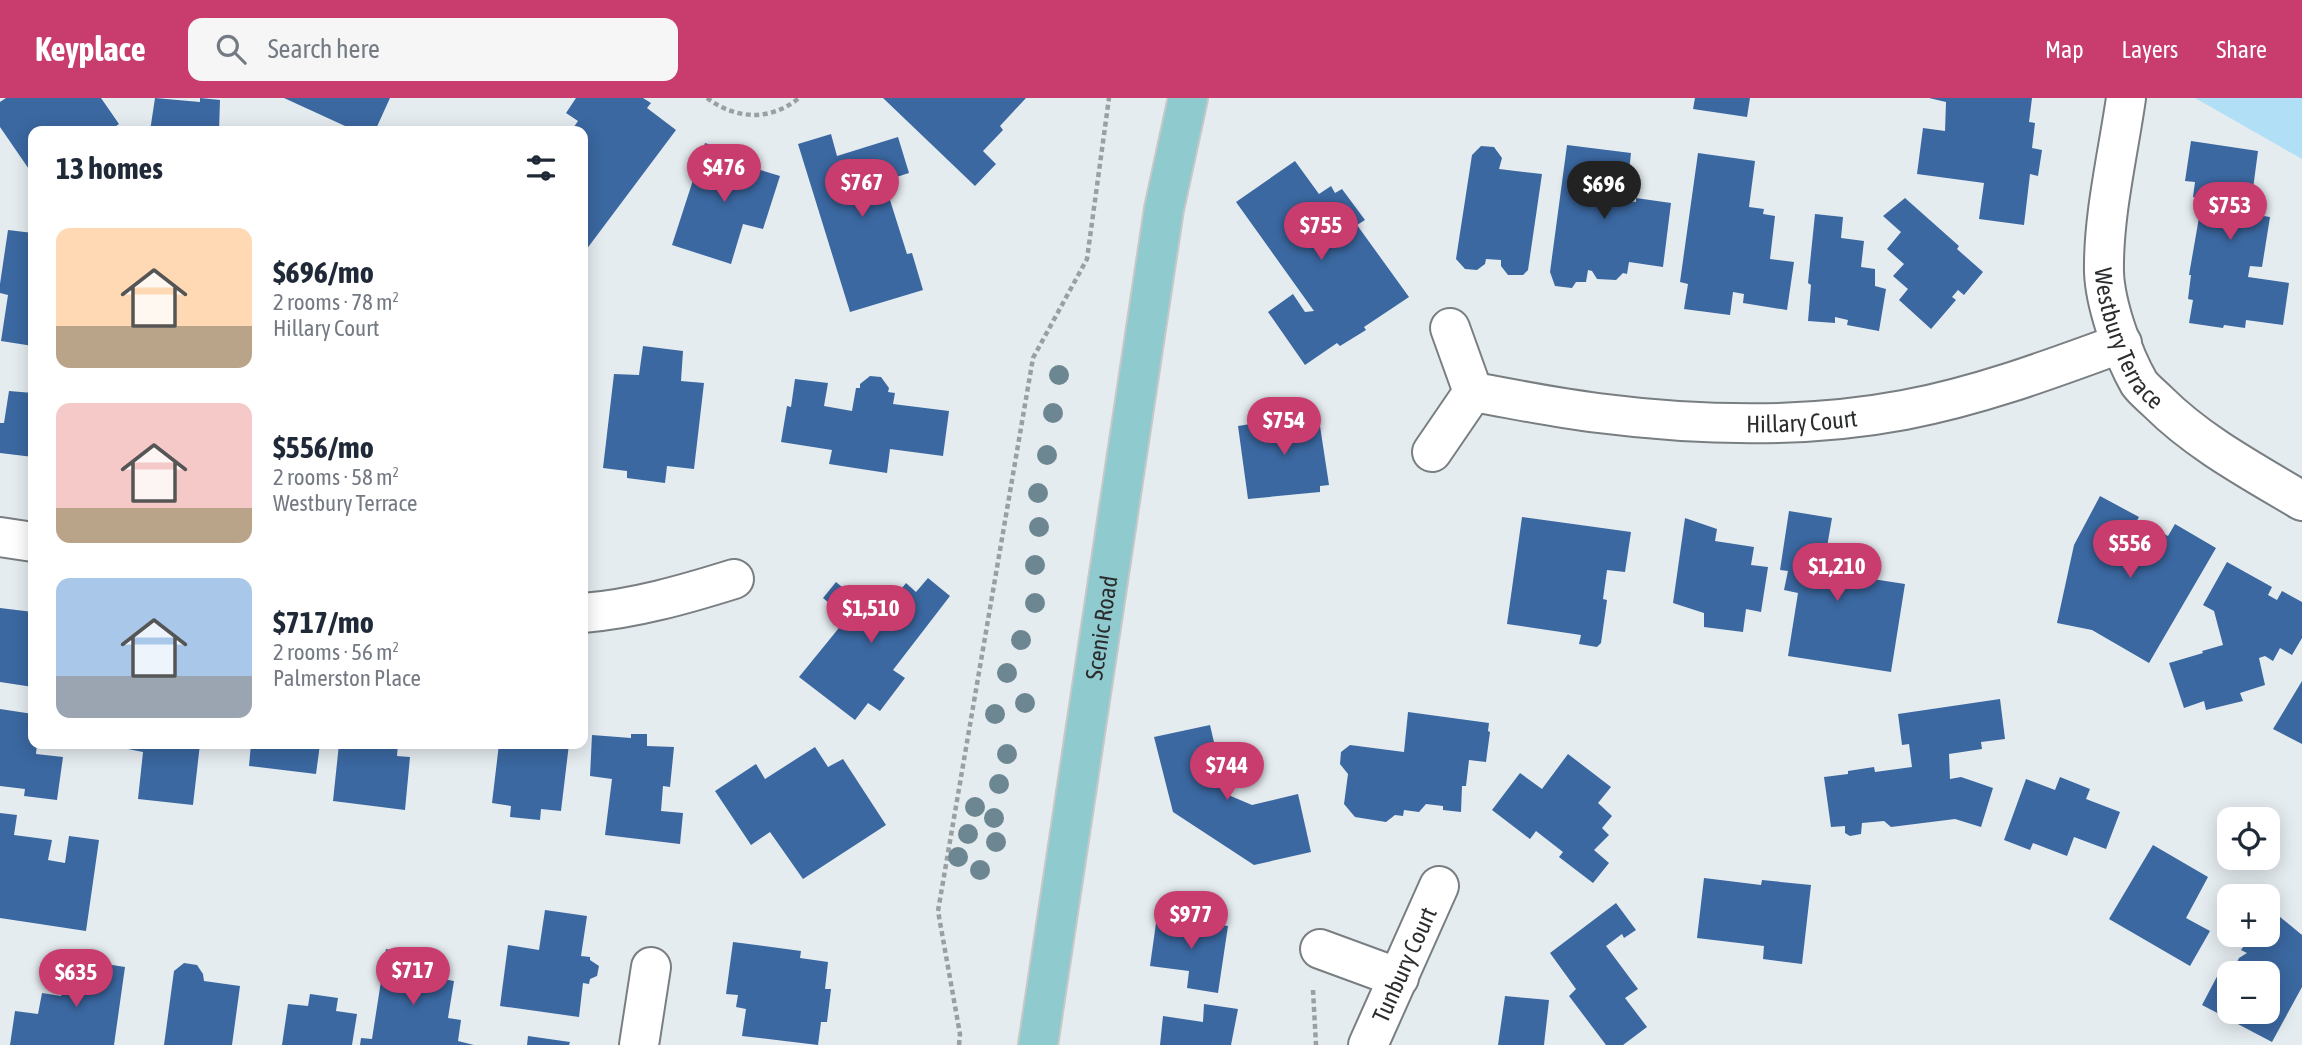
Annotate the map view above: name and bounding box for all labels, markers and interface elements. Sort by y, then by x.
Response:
search box [188,18,678,81]
text: Keyplace [35,30,146,68]
icon: search [212,30,250,68]
text: Search here [268,34,380,64]
text: Map [2045,36,2084,63]
text: Layers [2122,36,2178,63]
text: Share [2216,36,2267,63]
pin: $476 [683,144,765,204]
icon: filters [522,149,560,187]
text: 13 homes [56,151,163,185]
text: $476 [703,154,745,180]
pin: $767 [821,159,903,219]
pin: $696 [1563,162,1645,221]
text: $767 [841,169,883,195]
text: $696 [1583,171,1625,197]
pin: $753 [2189,183,2271,242]
text: $753 [2209,192,2251,218]
pin: $755 [1280,202,1362,262]
text: $755 [1300,212,1342,238]
text: $696/mo [273,255,374,289]
icon: home [112,256,196,340]
street label: Westbury Terrace [2090,267,2169,414]
text: 2 rooms · 78 m² [273,289,399,315]
text: Hillary Court [273,315,379,341]
pin: $754 [1243,398,1325,457]
street label: Hillary Court [1746,404,1859,437]
text: $754 [1263,407,1305,433]
text: $556/mo [273,430,374,464]
icon: home [112,431,196,515]
text: 2 rooms · 58 m² [273,464,399,490]
text: Westbury Terrace [273,490,418,516]
pin: $556 [2089,520,2171,580]
text: $556 [2109,530,2151,556]
pin: $1,210 [1780,544,1894,603]
text: $1,210 [1809,553,1866,579]
street label: Scenic Road [1080,574,1122,682]
pin: $1,510 [814,586,928,645]
text: $1,510 [843,595,900,621]
text: $717/mo [273,605,374,639]
icon: home [112,606,196,690]
text: 2 rooms · 56 m² [273,639,399,665]
text: Palmerston Place [273,665,421,691]
pin: $744 [1186,742,1268,802]
text: $744 [1206,752,1248,778]
map controls [2217,807,2280,1024]
button: locate [2217,807,2280,870]
button: + [2217,884,2280,947]
pin: $977 [1150,892,1232,951]
text: $977 [1170,901,1212,927]
street label: Tunbury Court [1366,903,1441,1026]
pin: $717 [372,948,454,1007]
pin: $635 [35,950,117,1009]
text: $717 [392,957,434,983]
text: $635 [55,959,97,985]
button: − [2217,961,2280,1024]

